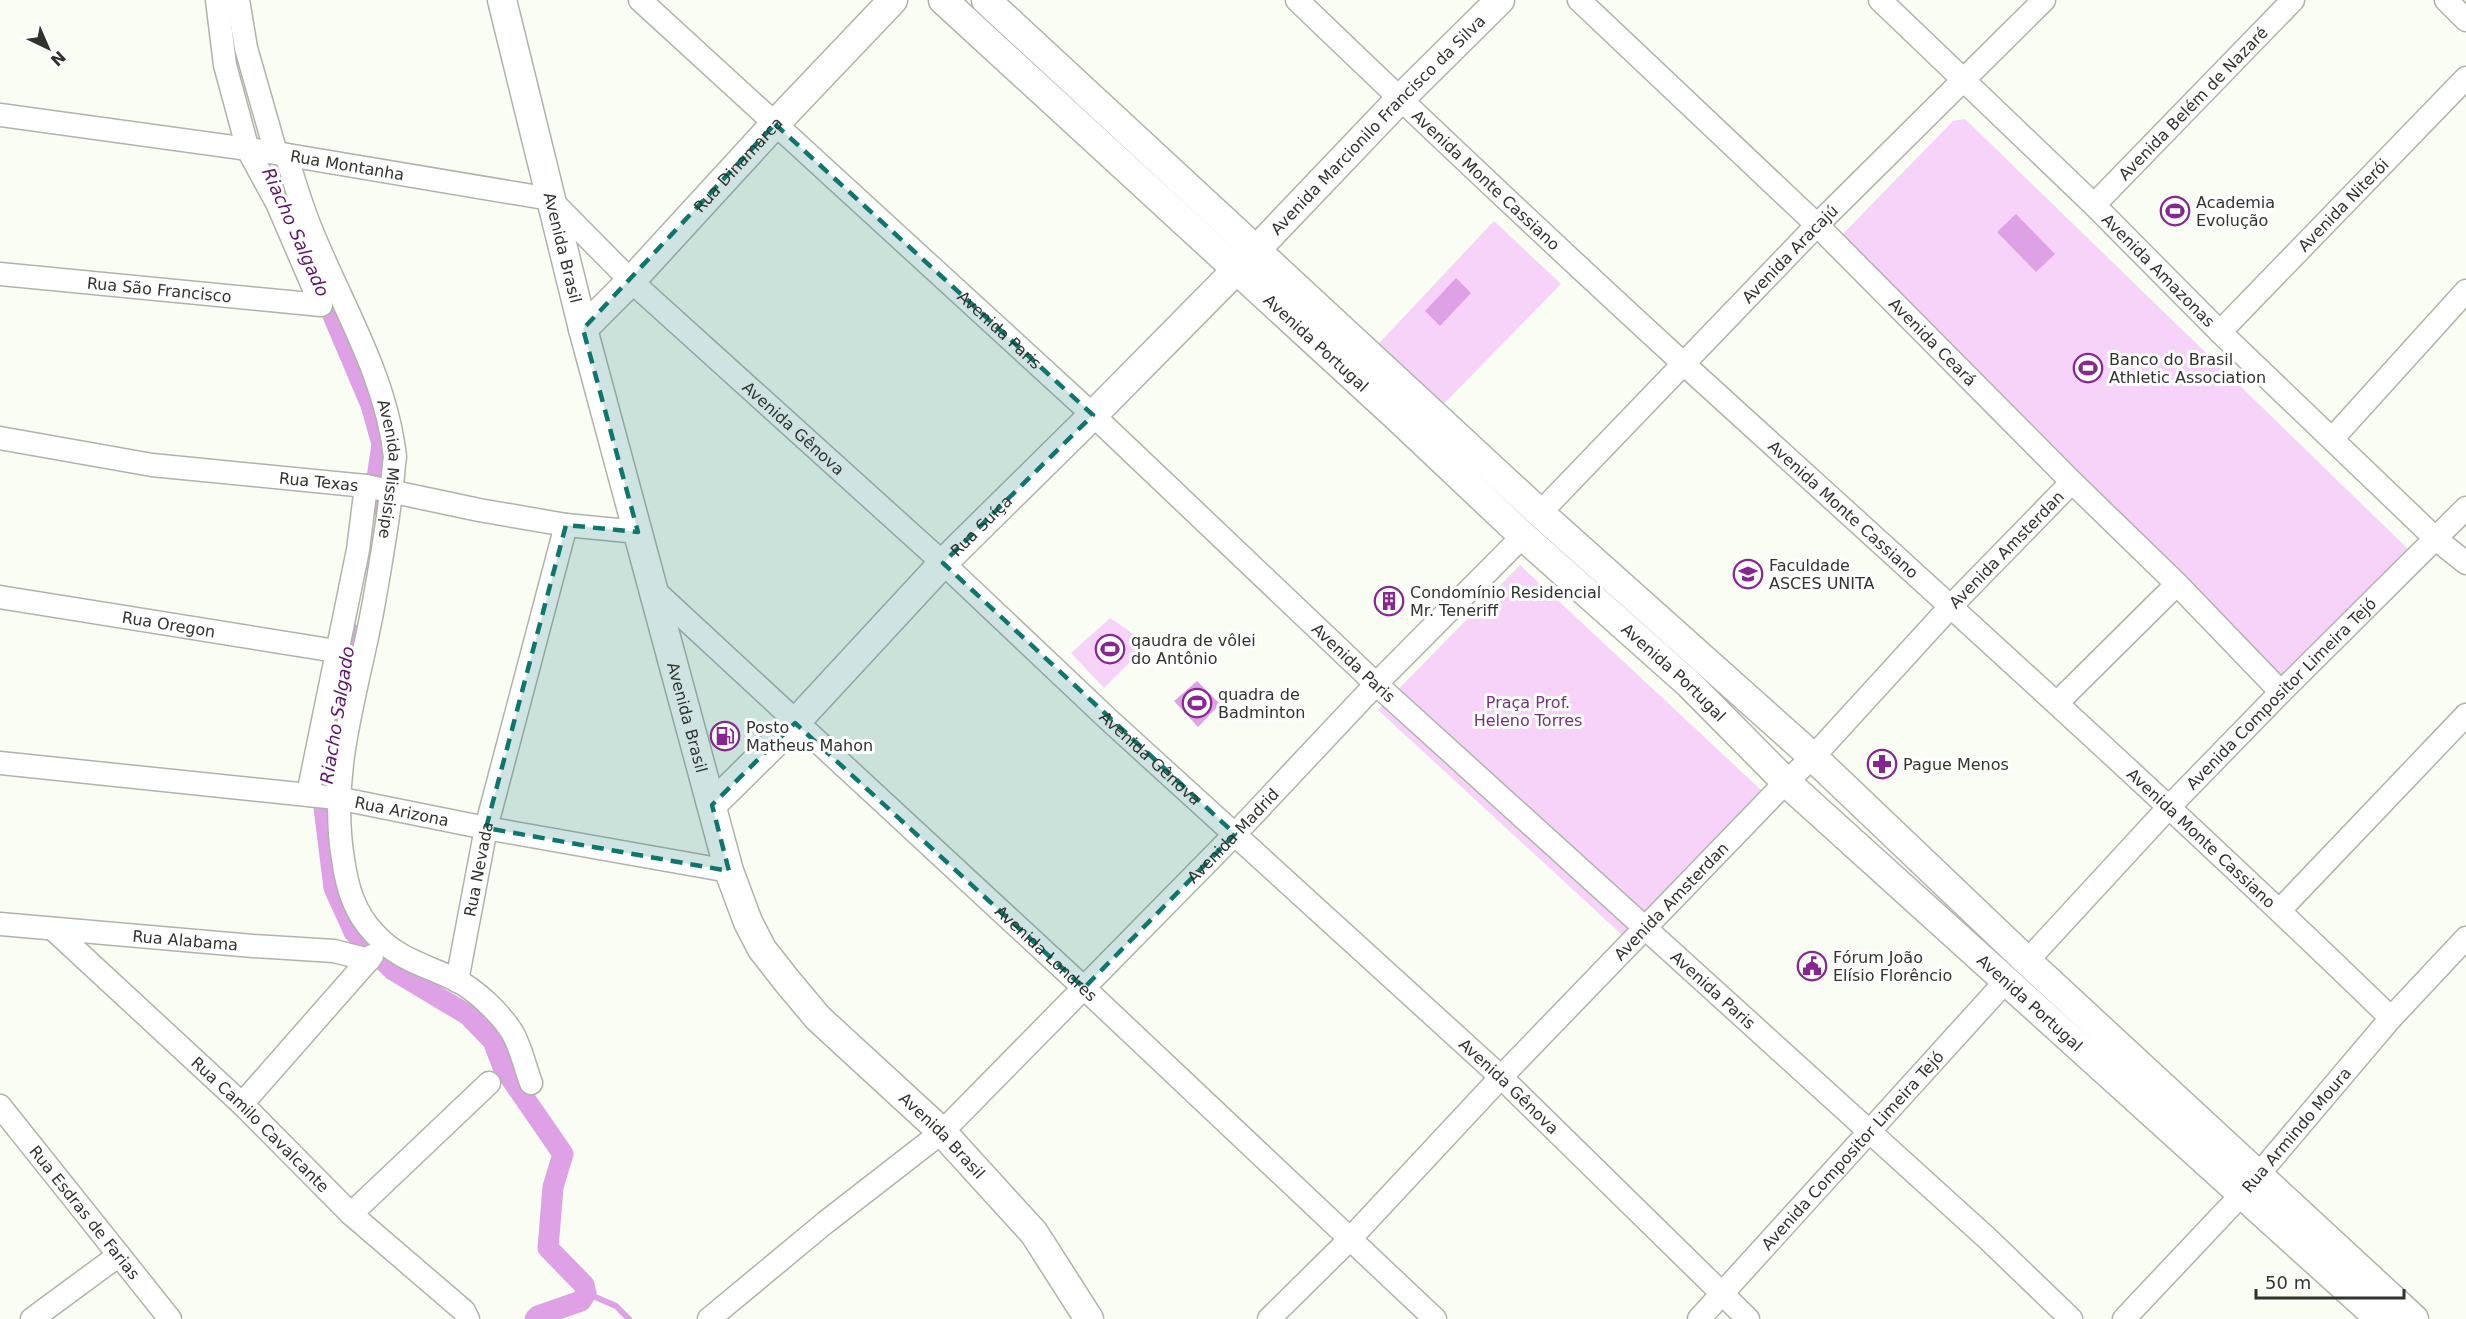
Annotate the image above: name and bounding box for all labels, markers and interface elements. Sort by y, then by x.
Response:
street label: Avenida Marcionilo Francisco da Silva [1266,11,1489,238]
north arrow [18,18,78,78]
street label: Avenida Belém de Nazaré [2114,23,2271,184]
text: N [47,47,69,70]
street label: Avenida Monte Cassiano [1408,106,1564,254]
street label: Rua Dinamarca [689,113,786,216]
street label: Rua Montanha [289,146,406,184]
street label: Avenida Niterói [2294,154,2392,255]
water label: Riacho Salgado [258,164,334,300]
street label: Avenida Brasil [540,190,586,305]
place label: Academia Evolução [2196,193,2275,230]
sports icon: Academia Evolução [2159,195,2191,227]
street label: Avenida Aracajú [1738,201,1842,307]
street label: Avenida Amazonas [2098,209,2219,331]
street label: Rua São Francisco [86,273,232,306]
street label: Avenida Paris [954,286,1046,373]
street label: Avenida Portugal [1260,290,1373,396]
street label: Avenida Ceará [1885,294,1981,390]
place label: Banco do Brasil Athletic Association [2109,350,2266,387]
sports icon: Banco do Brasil Athletic Association [2072,352,2104,384]
street label: Avenida Gênova [739,377,848,479]
street label: Avenida Missisipe [374,397,405,540]
street label: Avenida Monte Cassiano [1765,436,1922,582]
street label: Rua Texas [278,468,359,495]
street label: Avenida Amsterdan [1945,487,2068,612]
street label: Rua Suíça [946,491,1016,560]
place label: Faculdade ASCES UNITA [1769,556,1875,593]
school or university icon: Faculdade ASCES UNITA [1732,558,1764,590]
place label: Condomínio Residencial Mr. Teneriff [1410,583,1601,620]
building icon: Condomínio Residencial Mr. Teneriff [1373,585,1405,617]
street label: Avenida Compositor Limeira Tejó [2182,594,2380,793]
street label: Rua Oregon [121,607,217,641]
street label: Avenida Paris [1308,619,1399,706]
street label: Avenida Portugal [1618,619,1730,725]
place label: qaudra de vôlei do Antônio [1131,631,1256,668]
sports icon: qaudra de vôlei do Antônio [1094,633,1126,665]
water label: Riacho Salgado [316,645,358,785]
street label: Avenida Brasil [664,660,712,775]
place label: quadra de Badminton [1218,685,1305,722]
sports icon: quadra de Badminton [1181,687,1213,719]
park label: Praça Prof. Heleno Torres [1474,693,1582,730]
street label: Avenida Gênova [1096,707,1205,809]
place label: Posto Matheus Mahon [746,718,873,755]
fuel station icon: Posto Matheus Mahon [709,720,741,752]
pharmacy icon: Pague Menos [1866,748,1898,780]
place label: Pague Menos [1903,755,2009,774]
street label: Avenida Monte Cassiano [2123,764,2279,912]
street label: Avenida Madrid [1183,784,1283,887]
street label: Rua Arizona [353,792,451,830]
street label: Rua Nevada [460,819,497,918]
street label: Avenida Amsterdan [1610,838,1732,964]
street label: Avenida Londres [991,901,1101,1005]
street label: Rua Alabama [132,926,239,954]
street label: Avenida Paris [1667,947,1759,1033]
place label: Fórum João Elísio Florêncio [1833,948,1952,985]
public building icon: Fórum João Elísio Florêncio [1796,950,1828,982]
street label: Avenida Portugal [1973,950,2087,1055]
street label: Avenida Gênova [1455,1034,1563,1138]
street label: Avenida Compositor Limeira Tejó [1757,1047,1947,1254]
street label: Rua Camilo Cavalcante [188,1053,333,1196]
street label: Rua Armindo Moura [2238,1063,2355,1196]
street label: Avenida Brasil [896,1088,989,1182]
street label: Rua Esdras de Farias [26,1142,144,1283]
scale bar [2256,1262,2404,1300]
text: 50 m [2265,1272,2311,1293]

